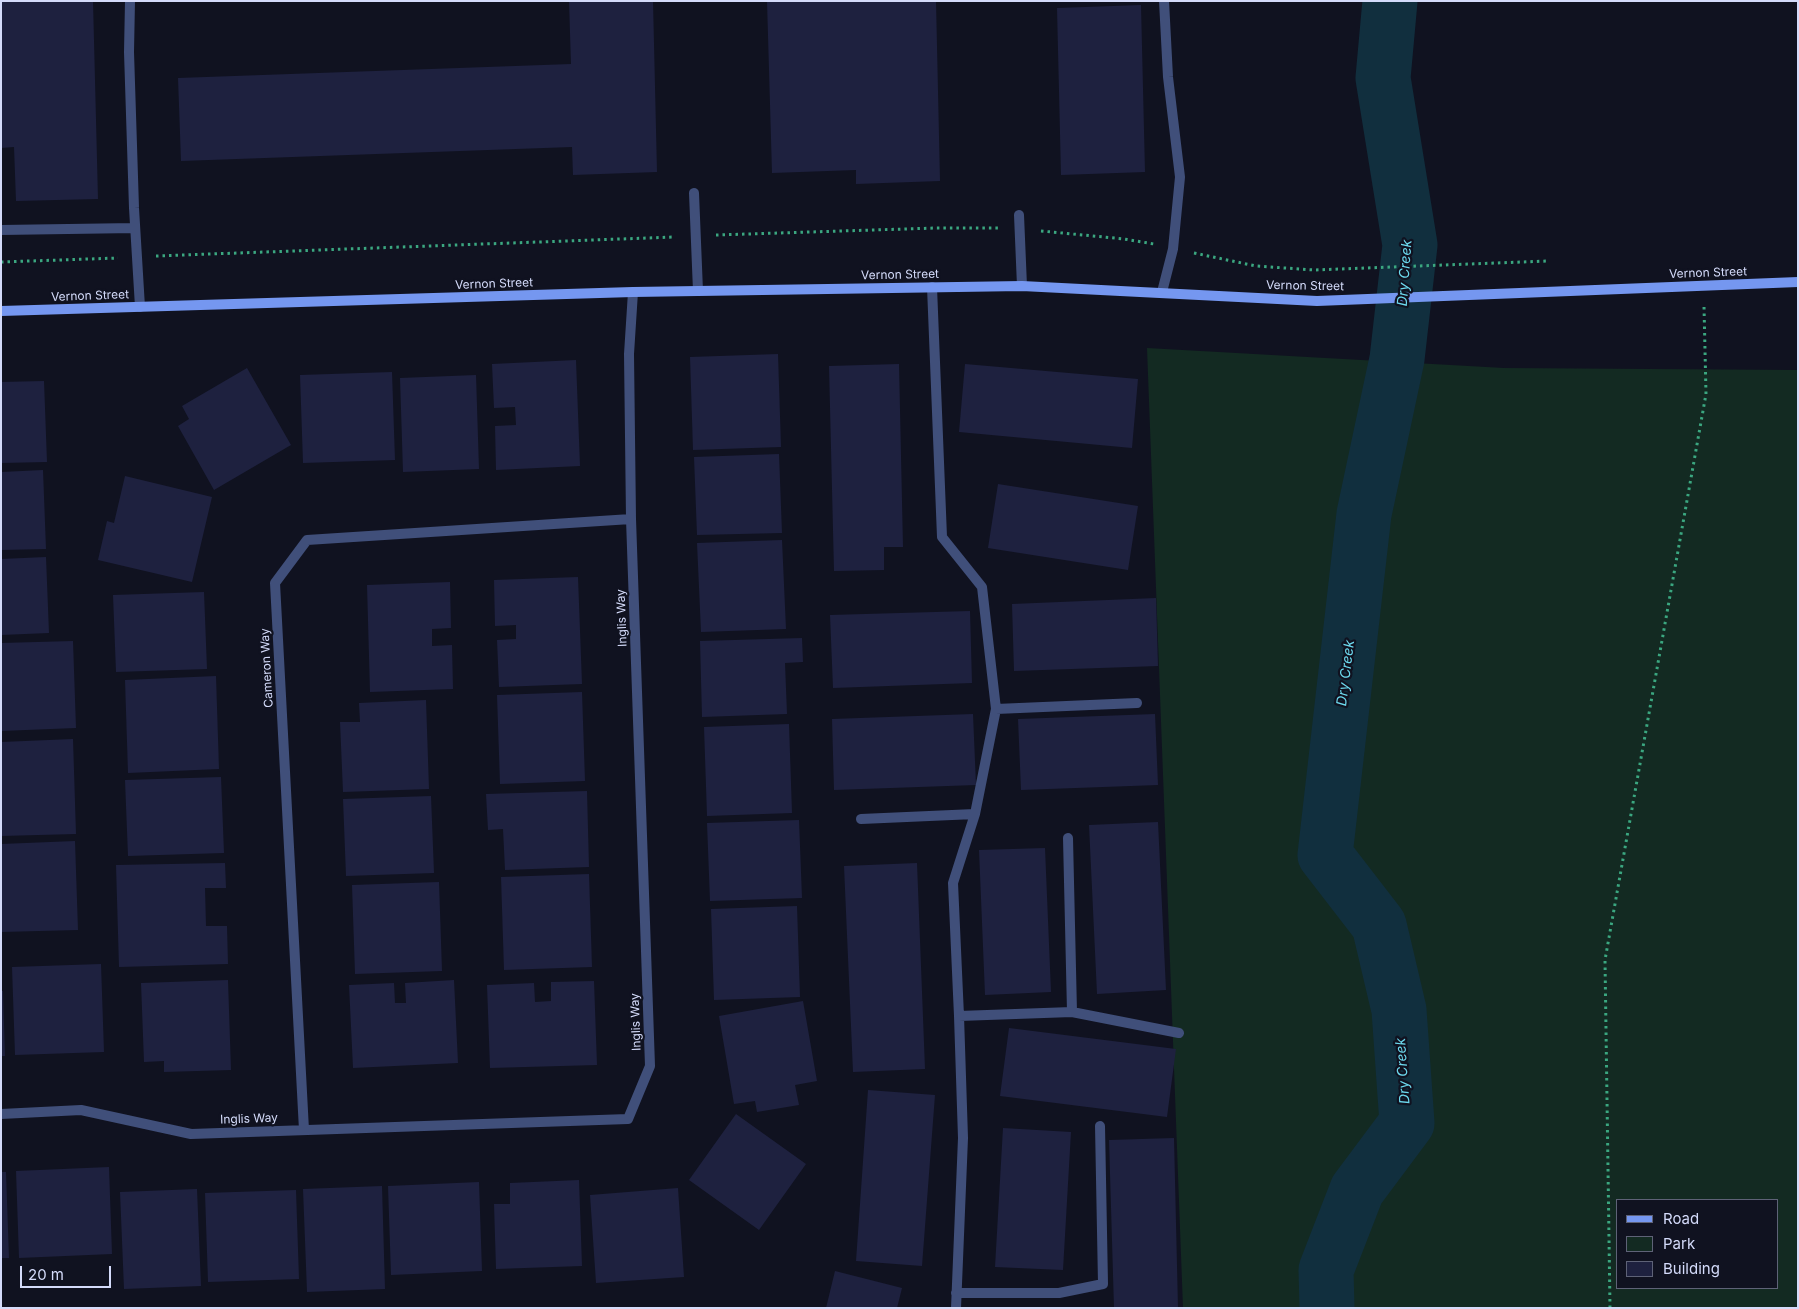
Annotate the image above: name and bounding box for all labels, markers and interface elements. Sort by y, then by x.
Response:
water label: Dry Creek [1394,239,1416,307]
street label: Vernon Street [1669,264,1747,282]
street label: Vernon Street [861,267,939,283]
street label: Vernon Street [455,275,533,293]
street label: Vernon Street [1266,278,1344,294]
street label: Vernon Street [51,287,129,305]
street label: Inglis Way [614,589,630,647]
street label: Cameron Way [258,628,276,708]
water label: Dry Creek [1334,639,1358,707]
street label: Inglis Way [628,993,644,1051]
water label: Dry Creek [1392,1037,1414,1105]
street label: Inglis Way [220,1111,278,1127]
legend [1616,1199,1779,1289]
text: Road [1663,1209,1699,1228]
text: Park [1663,1234,1695,1253]
scale bar [22,1256,114,1288]
text: Building [1663,1259,1720,1278]
text: 20 m [28,1265,64,1284]

